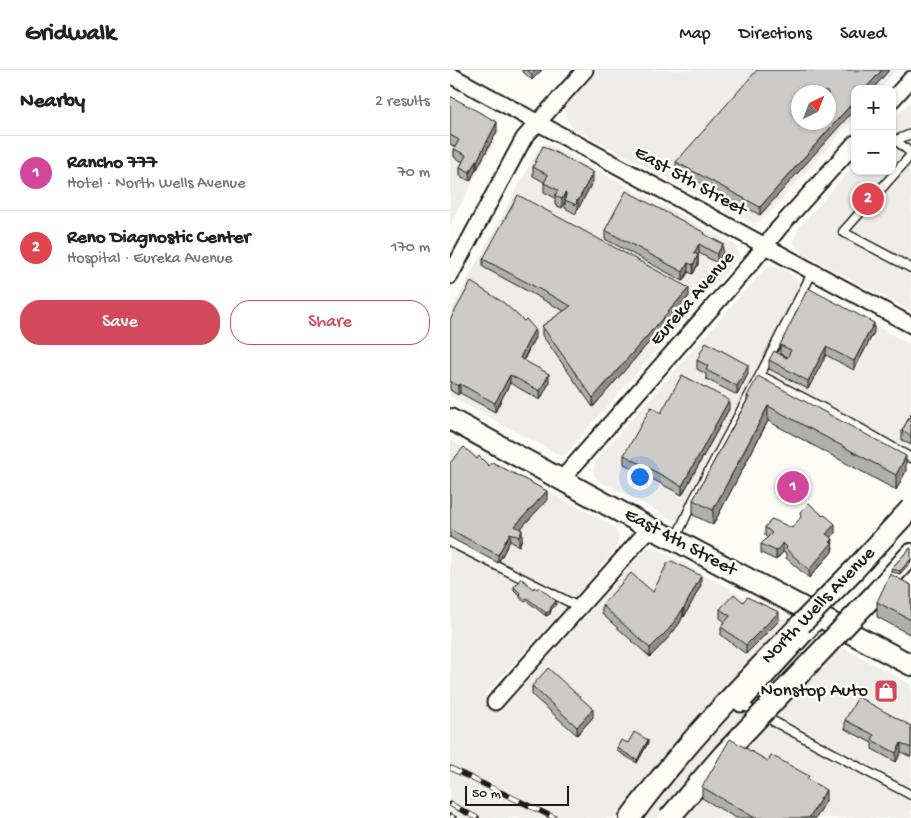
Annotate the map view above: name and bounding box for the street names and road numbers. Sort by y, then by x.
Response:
street label: East 5th Street [630,142,752,223]
street label: Eureka Avenue [646,247,740,351]
street label: East 4th Street [620,504,742,583]
street label: North Wells Avenue [757,542,881,670]

